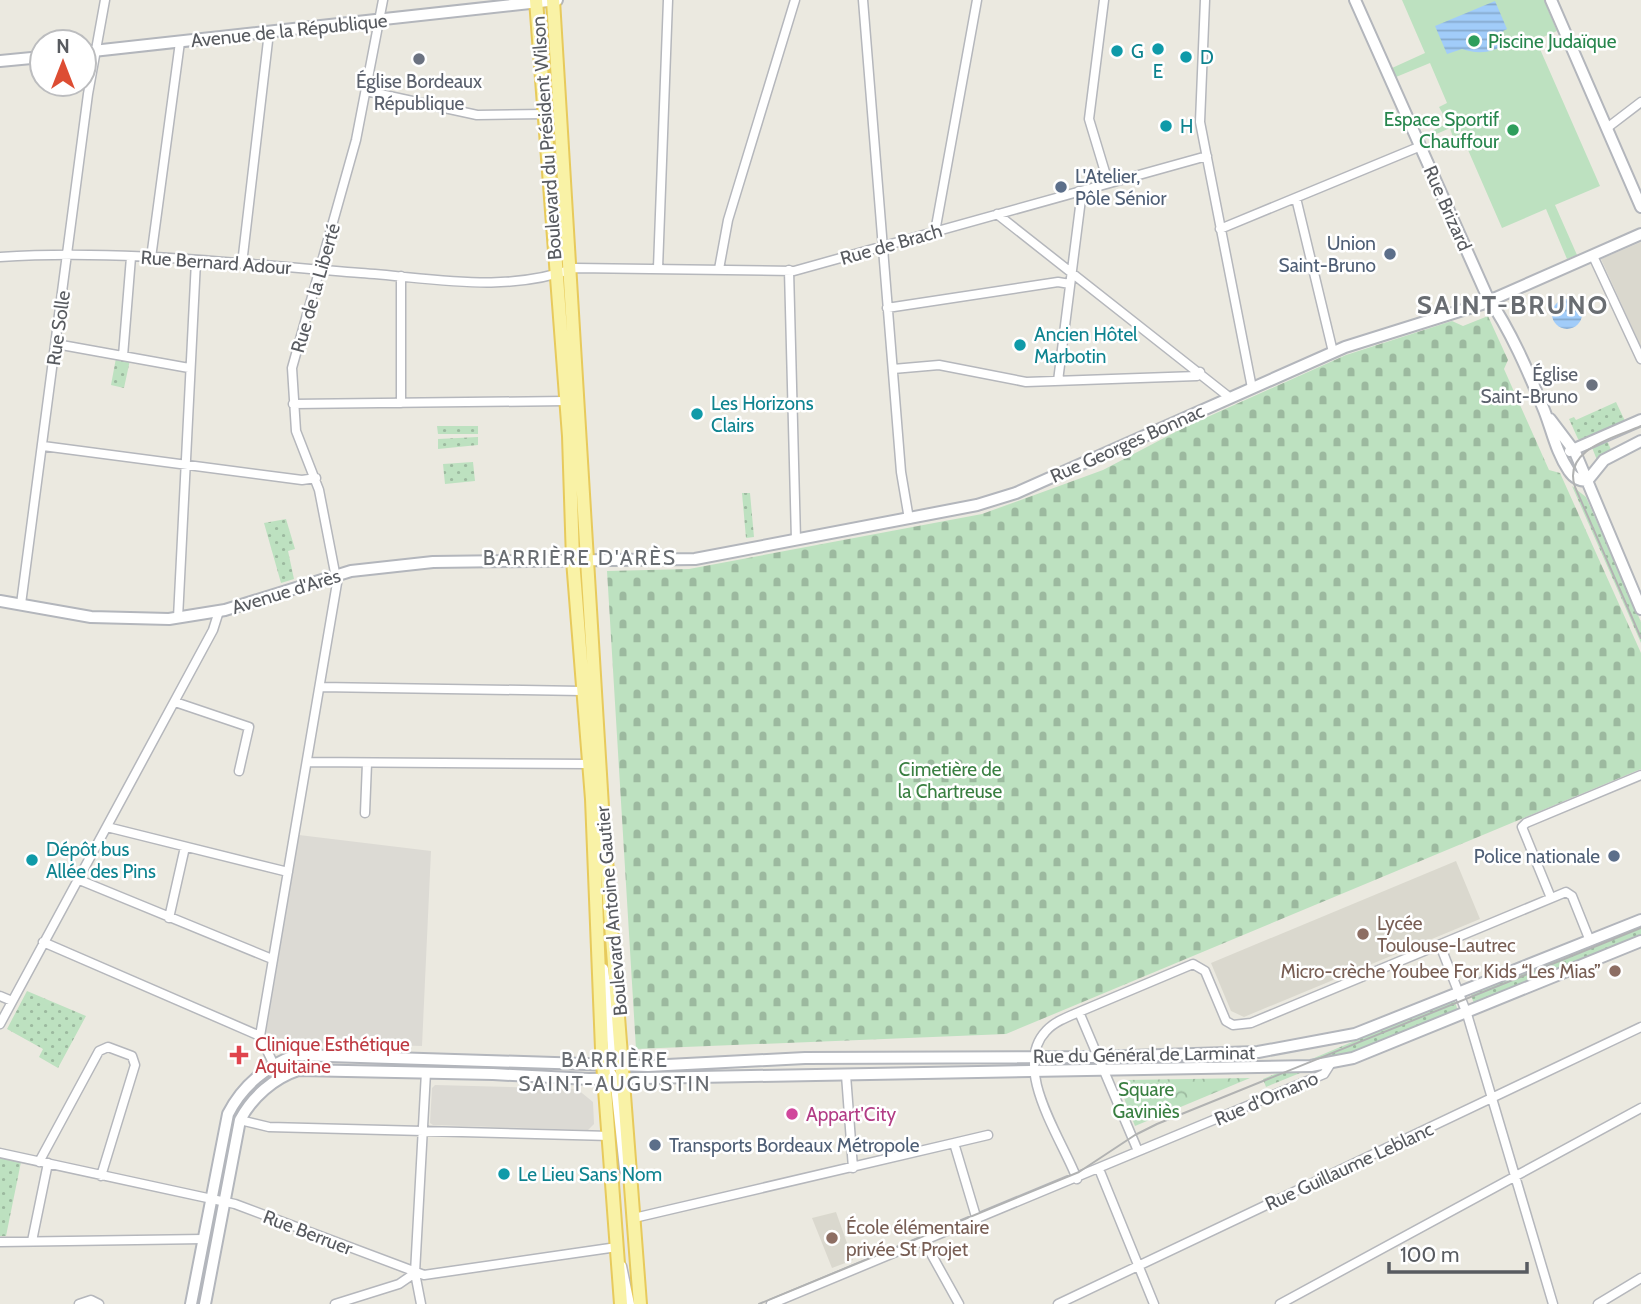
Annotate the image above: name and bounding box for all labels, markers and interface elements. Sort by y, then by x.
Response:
street label: Avenue de la République [190,9,389,52]
street label: Boulevard du Président Wilson [527,15,566,261]
north arrow [28,28,98,98]
place label: Piscine Judaïque [1488,30,1617,53]
marker: Piscine Judaïque [1466,33,1482,49]
text: N [56,35,70,58]
place label: G [1131,40,1144,63]
marker: E [1150,41,1166,57]
marker: G [1109,43,1125,59]
place label: D [1200,46,1214,69]
marker: D [1178,49,1194,65]
marker: Église Bordeaux République [411,51,427,67]
place label: E [1153,60,1163,83]
place label: Église Bordeaux République [356,69,482,115]
place label: Espace Sportif Chauffour [1384,108,1500,153]
place label: H [1180,115,1193,138]
marker: H [1158,118,1174,134]
marker: Espace Sportif Chauffour [1505,122,1521,138]
street label: Rue Brizard [1419,162,1477,254]
place label: L'Atelier, Pôle Sénior [1075,165,1166,210]
marker: L'Atelier, Pôle Sénior [1053,179,1069,195]
street label: Rue de Brach [838,219,945,270]
street label: Rue de la Liberté [286,221,345,355]
place label: Union Saint-Bruno [1279,232,1376,277]
street label: Rue Bernard Adour [140,246,292,279]
marker: Union Saint-Bruno [1382,246,1398,262]
street label: Rue Solle [42,289,75,367]
district label: SAINT-BRUNO [1417,289,1609,321]
place label: Ancien Hôtel Marbotin [1034,323,1138,368]
marker: Ancien Hôtel Marbotin [1012,337,1028,353]
place label: Église Saint-Bruno [1481,362,1578,408]
marker: Église Saint-Bruno [1584,377,1600,393]
place label: Les Horizons Clairs [711,392,814,437]
street label: Rue Georges Bonnac [1047,399,1208,488]
marker: Les Horizons Clairs [689,406,705,422]
district label: BARRIÈRE D'ARÈS [483,545,677,570]
street label: Avenue d'Arès [229,564,343,619]
park label: Cimetière de la Chartreuse [898,758,1002,803]
street label: Boulevard Antoine Gautier [591,805,632,1017]
place label: Dépôt bus Allée des Pins [46,838,156,883]
place label: Police nationale [1474,845,1600,868]
marker: Police nationale [1606,848,1622,864]
marker: Dépôt bus Allée des Pins [24,852,40,868]
place label: Lycée Toulouse-Lautrec [1377,912,1516,957]
marker: Lycée Toulouse-Lautrec [1355,926,1371,942]
place label: Micro-crèche Youbee For Kids “Les Mias” [1280,960,1601,983]
marker: Micro-crèche Youbee For Kids “Les Mias” [1607,963,1623,979]
place label: Clinique Esthétique Aquitaine [255,1033,410,1078]
street label: Rue du Général de Larminat [1033,1041,1256,1068]
marker: Clinique Esthétique Aquitaine [229,1045,249,1065]
district label: BARRIÈRE SAINT-AUGUSTIN [518,1047,712,1096]
street label: Rue d'Ornano [1211,1066,1321,1131]
park label: Square Gaviniès [1112,1078,1180,1123]
place label: Appart'City [806,1103,896,1126]
marker: Appart'City [784,1106,800,1122]
street label: Rue Guillaume Leblanc [1261,1117,1437,1216]
place label: Transports Bordeaux Métropole [669,1134,920,1157]
marker: Transports Bordeaux Métropole [647,1137,663,1153]
place label: Le Lieu Sans Nom [518,1163,662,1186]
marker: Le Lieu Sans Nom [496,1166,512,1182]
street label: Rue Berruer [260,1205,356,1260]
place label: École élémentaire privée St Projet [846,1215,990,1261]
marker: École élémentaire privée St Projet [824,1230,840,1246]
scale bar [1389,1230,1527,1274]
text: 100 m [1400,1242,1459,1267]

